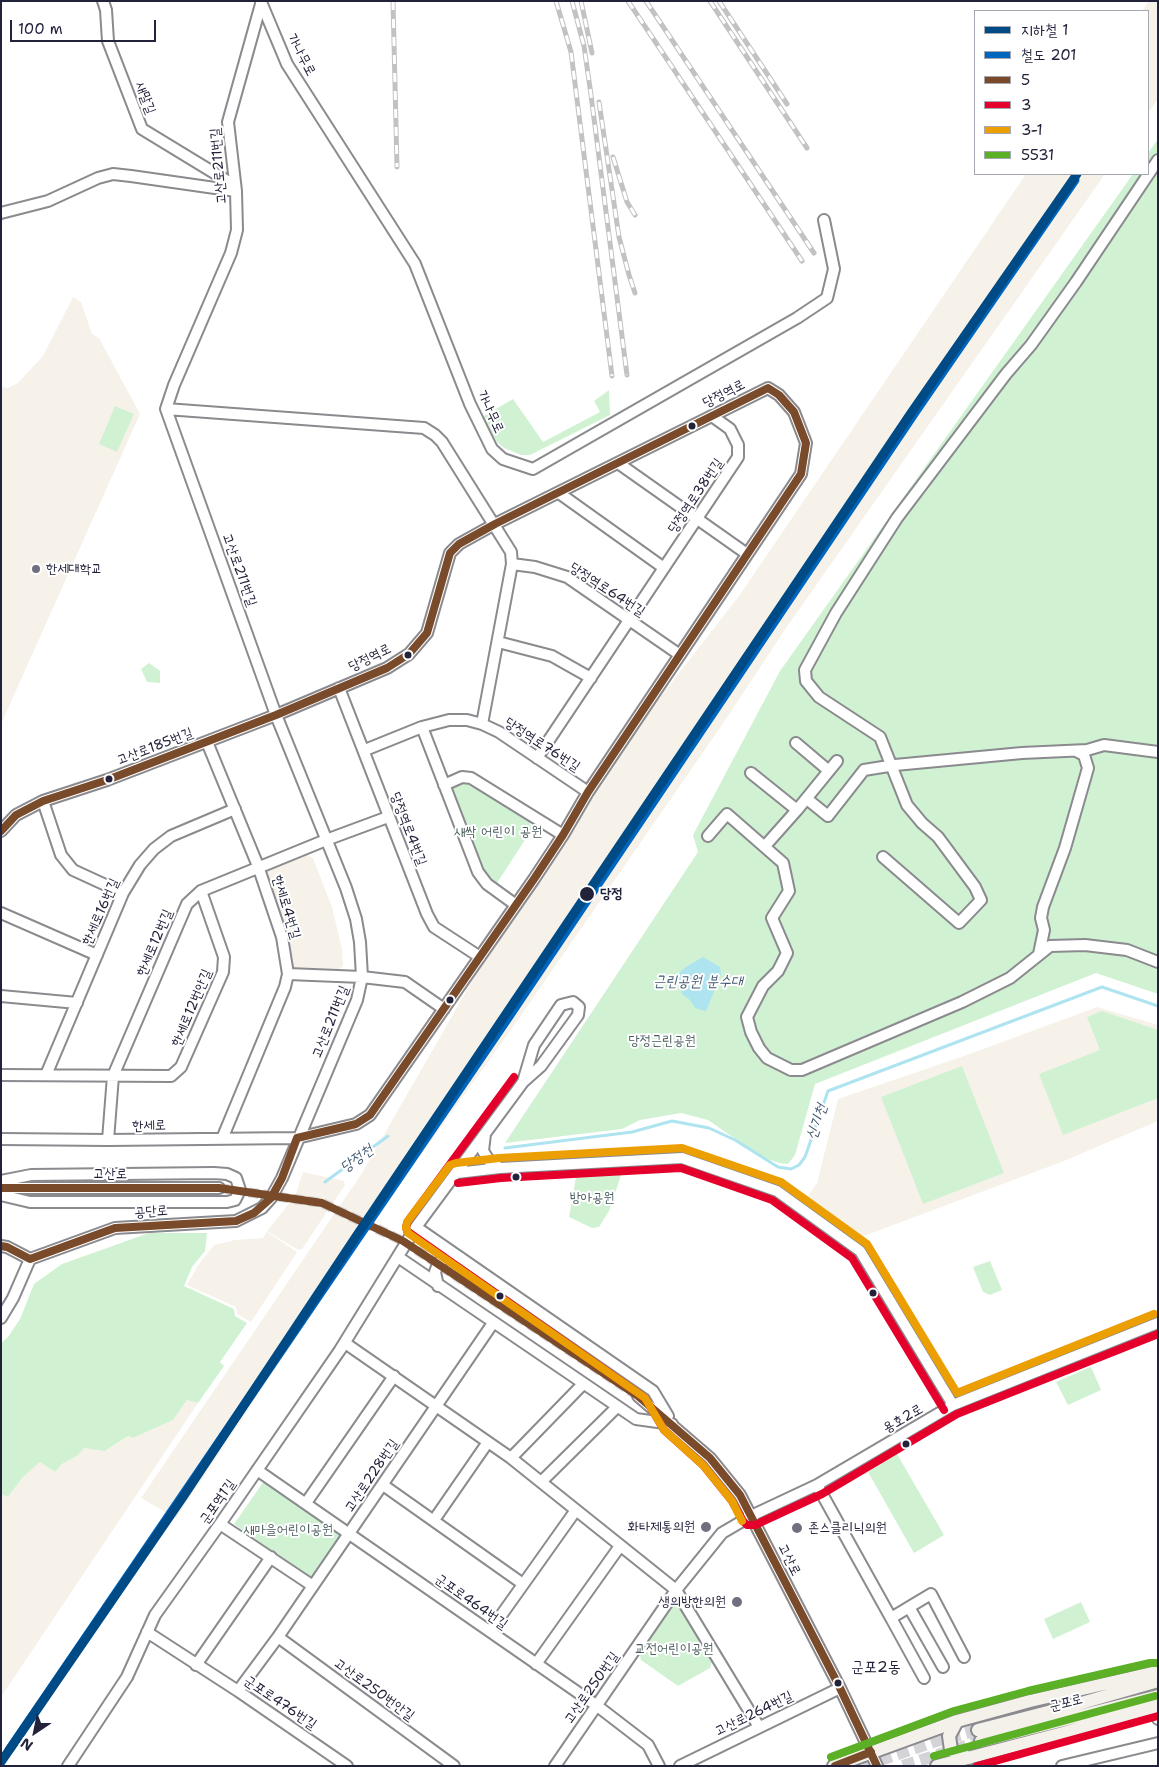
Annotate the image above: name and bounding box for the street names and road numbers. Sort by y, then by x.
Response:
street label: 가나무로 [283,31,319,79]
street label: 새말길 [131,79,159,117]
street label: 고산로211번길 [207,127,231,205]
street label: 당정역로 [700,376,748,412]
street label: 가나무로 [473,388,507,436]
street label: 당정역로38번길 [665,455,727,537]
street label: 고산로211번길 [218,531,260,609]
street label: 당정역로64번길 [566,559,648,621]
street label: 당정역로 [346,641,394,675]
street label: 당정역로76번길 [501,714,583,776]
street label: 고산로185번길 [115,725,195,769]
street label: 당정역로4번길 [386,790,430,868]
street label: 한세로4번길 [268,873,304,941]
street label: 한세로16번길 [79,876,123,948]
street label: 한세로12번길 [133,907,177,979]
street label: 한세로12번안길 [168,967,216,1049]
street label: 고산로211번길 [309,983,353,1061]
street label: 한세로 [132,1117,166,1135]
street label: 고산로 [93,1166,127,1182]
street label: 공단로 [134,1202,168,1222]
street label: 용호2로 [880,1401,926,1437]
street label: 고산로228번길 [341,1436,403,1516]
street label: 군포역1길 [197,1476,239,1528]
street label: 고산로 [774,1541,804,1579]
street label: 군포로464번길 [431,1571,511,1633]
street label: 고산로250번길 [561,1649,623,1727]
street label: 고산로250번안길 [330,1655,418,1725]
street label: 군포로476번길 [240,1672,320,1734]
street label: 고산로264번길 [712,1688,796,1740]
street label: 군포로 [1048,1691,1084,1715]

